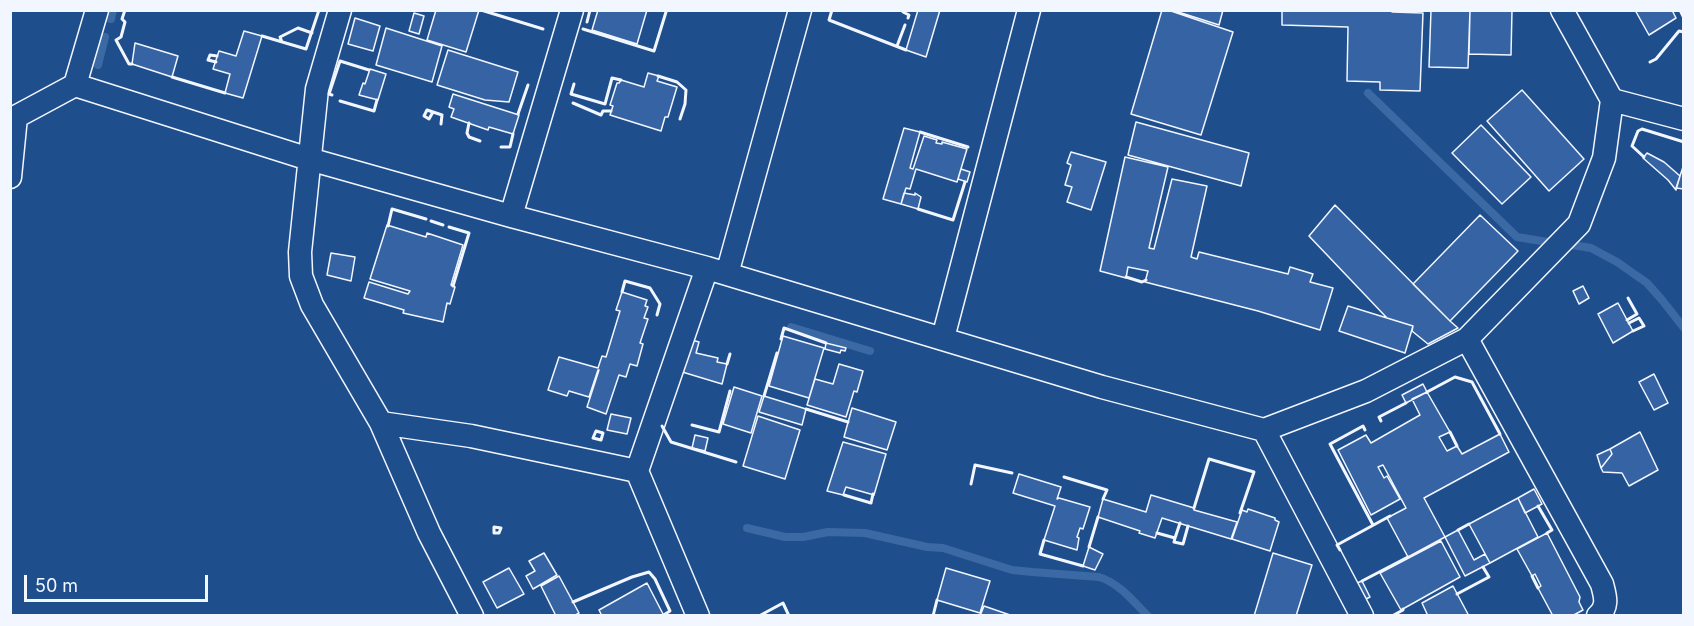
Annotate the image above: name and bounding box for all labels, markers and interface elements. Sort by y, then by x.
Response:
scale bar [27,563,212,601]
text: 50 m [35,575,78,596]

